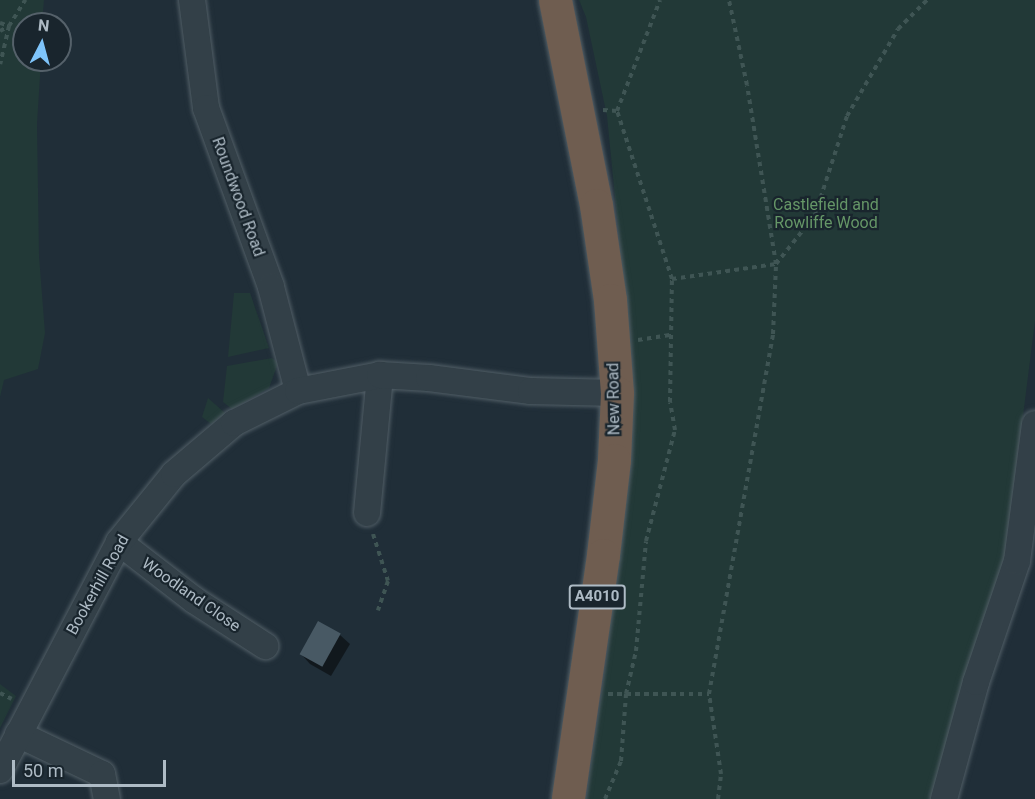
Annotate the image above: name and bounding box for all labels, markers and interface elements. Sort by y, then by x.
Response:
north arrow [12,12,72,72]
text: N [37,16,50,36]
street label: Roundwood Road [207,135,269,259]
park label: Castlefield and Rowliffe Wood [773,195,879,233]
street label: New Road [604,363,624,435]
street label: Bookerhill Road [63,532,133,638]
street label: Woodland Close [138,554,244,636]
road number: A4010 [568,585,626,609]
scale bar [15,748,170,786]
text: 50 m [23,760,63,781]

